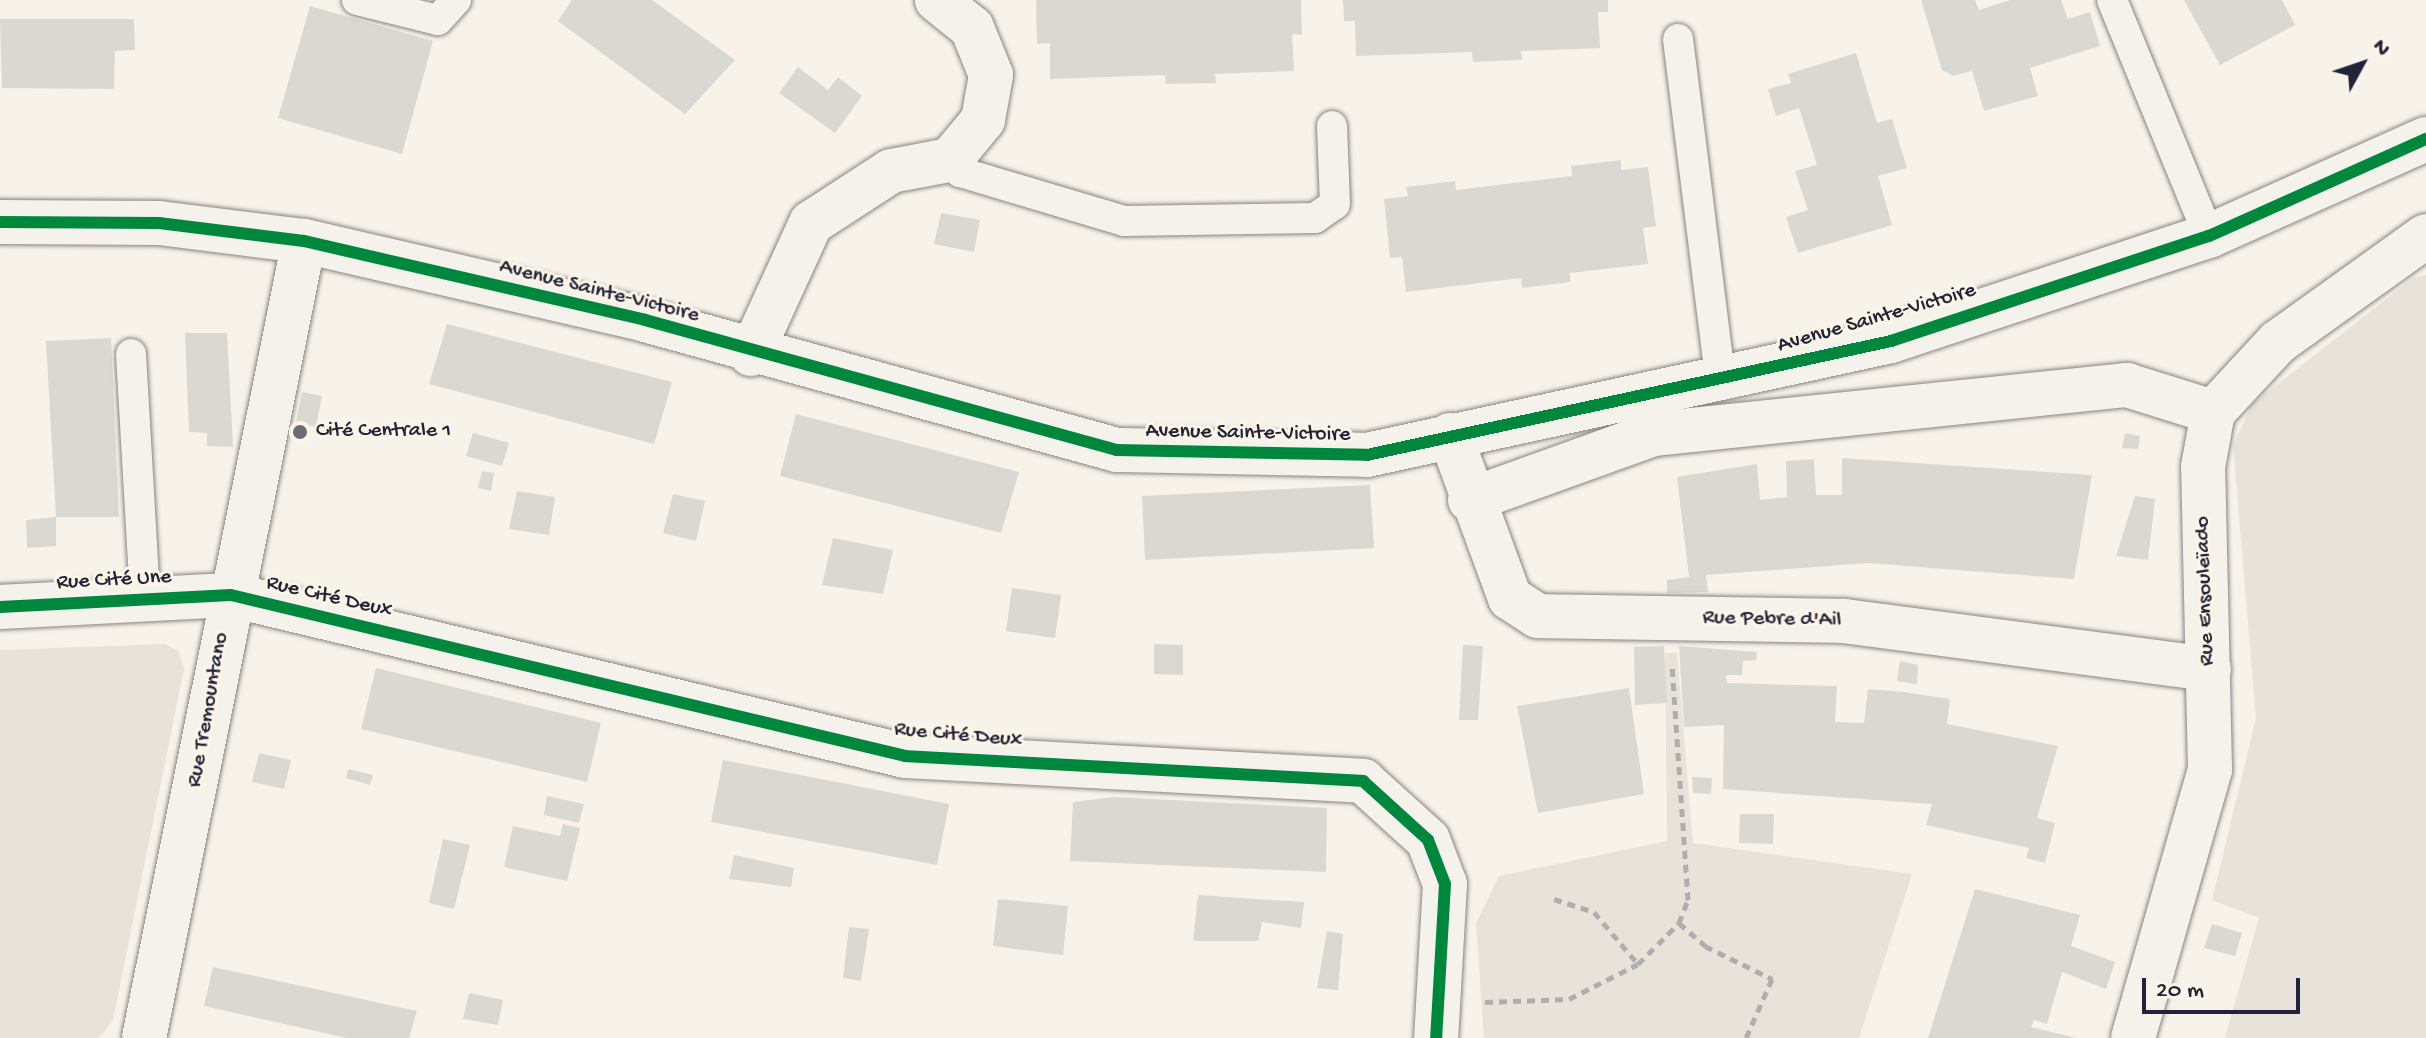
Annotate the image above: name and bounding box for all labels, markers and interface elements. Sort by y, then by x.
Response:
north arrow [2322,24,2402,104]
text: N [2366,35,2395,62]
street label: Avenue Sainte-Victoire [496,254,702,330]
street label: Avenue Sainte-Victoire [1775,278,1979,360]
place label: Cité Centrale 1 [316,419,451,445]
street label: Avenue Sainte-Victoire [1145,419,1351,449]
marker: Cité Centrale 1 [291,423,309,441]
street label: Rue Ensouleïado [2190,516,2222,666]
street label: Rue Cité Une [56,565,172,597]
street label: Rue Cité Deux [264,571,394,625]
street label: Rue Pebre d'Ail [1702,606,1842,634]
street label: Rue Tremountano [182,630,236,790]
street label: Rue Cité Deux [893,717,1023,755]
scale bar [2146,962,2304,1012]
text: 20 m [2156,977,2204,1006]

